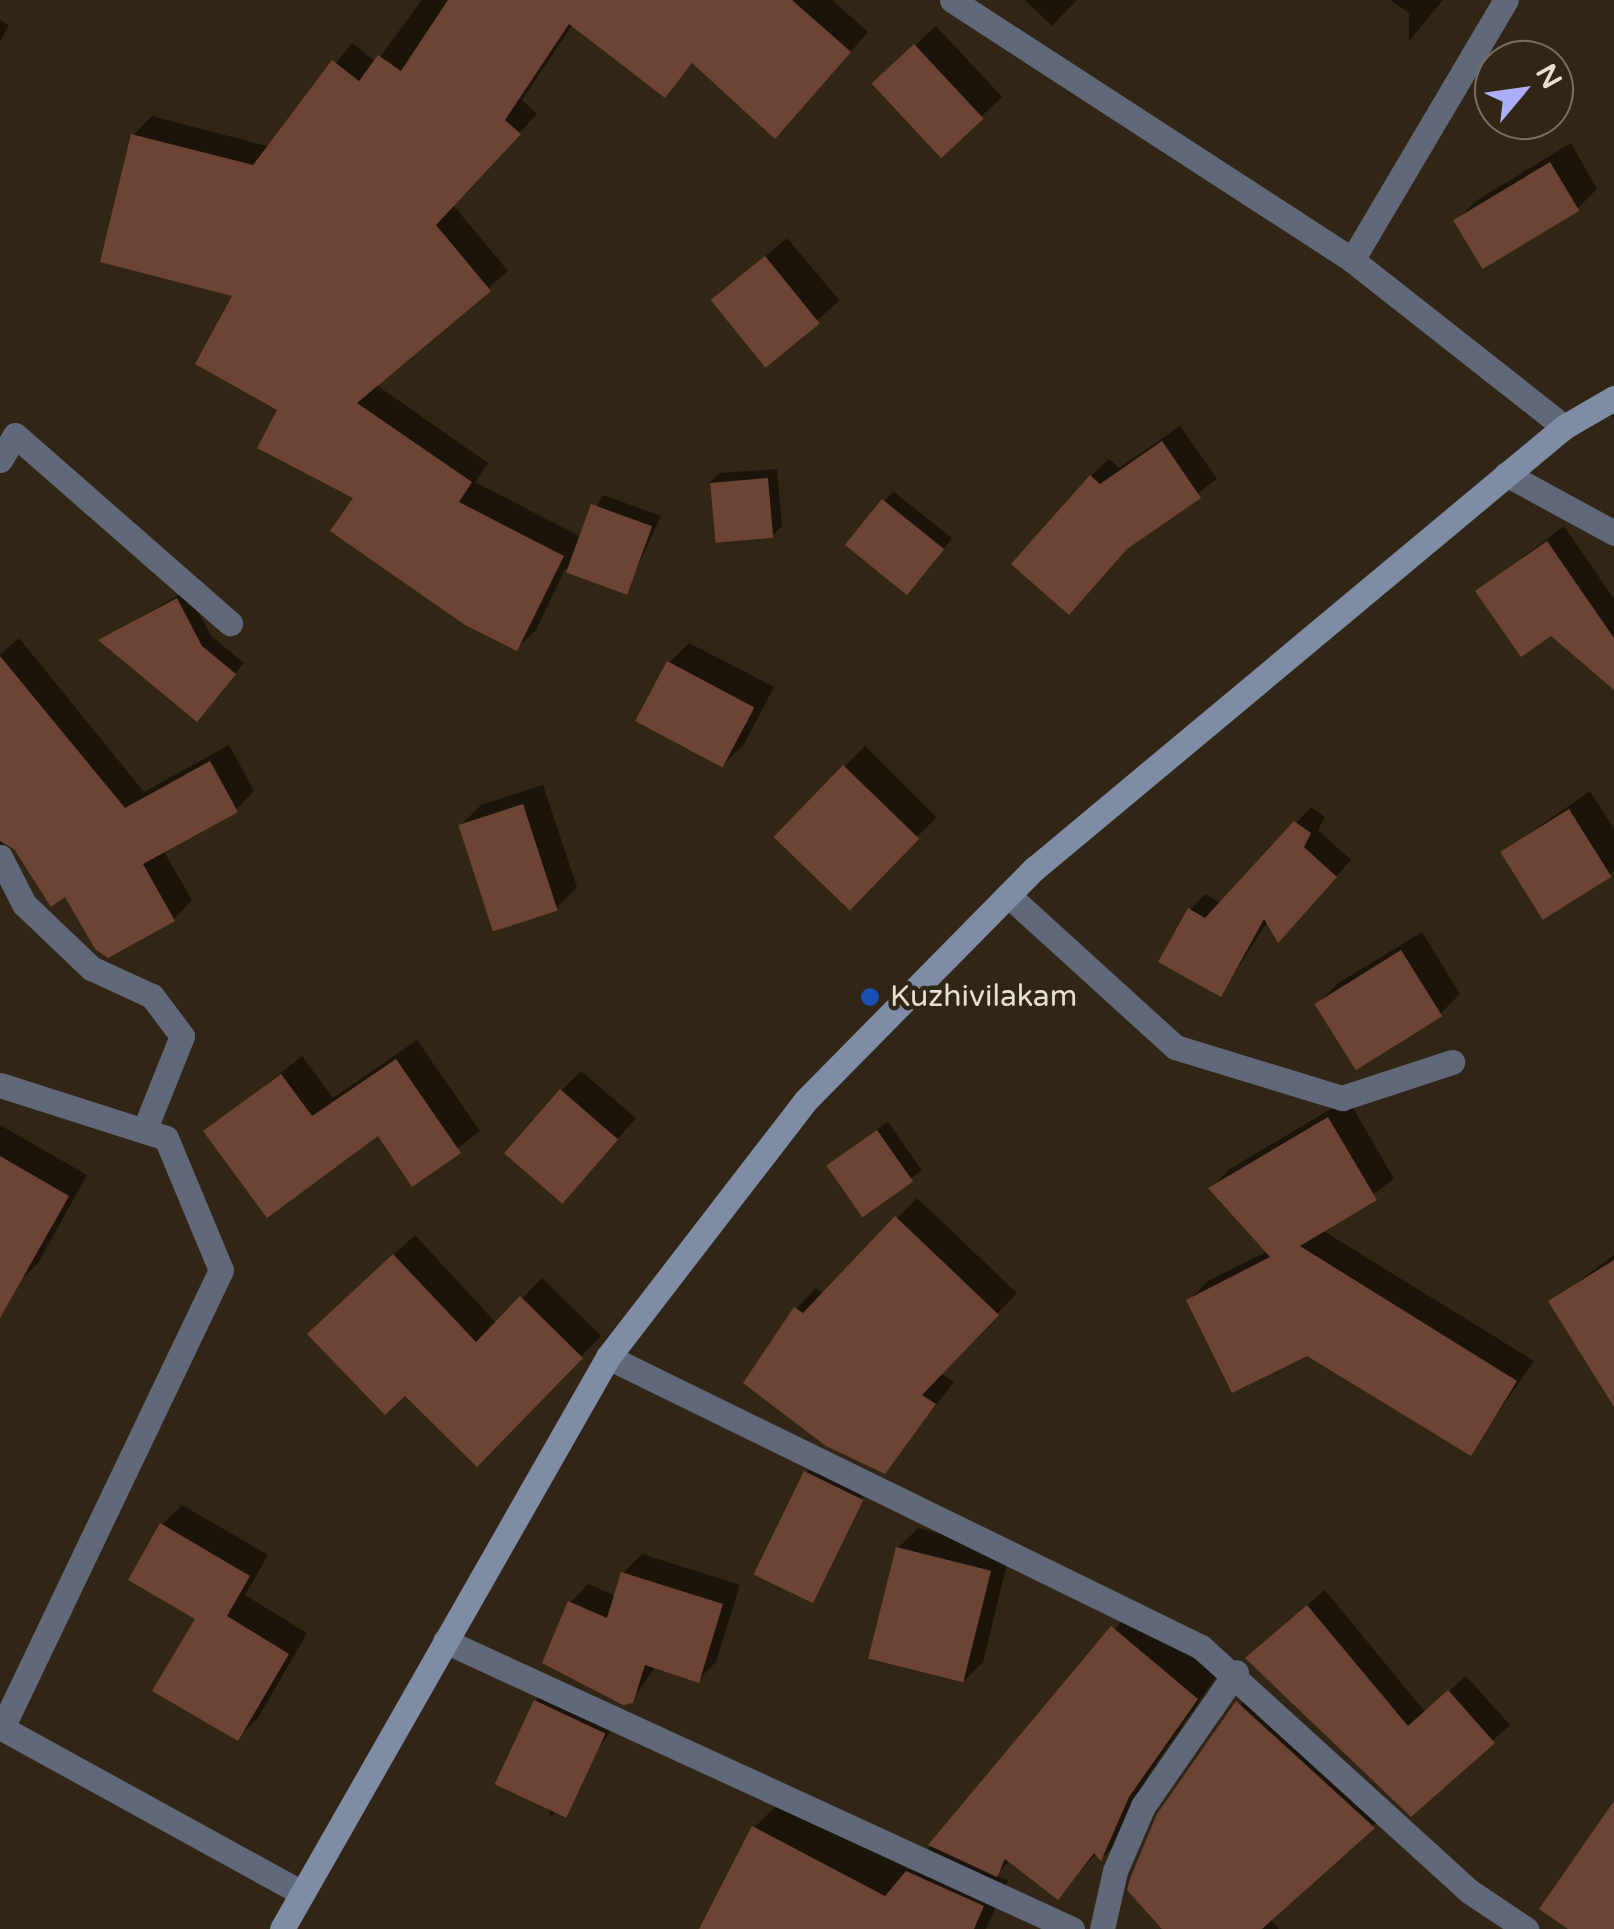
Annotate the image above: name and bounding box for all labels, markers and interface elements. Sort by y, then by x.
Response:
north arrow [1474,40,1574,140]
text: N [1528,58,1569,94]
place label: Kuzhivilakam [890,979,1077,1015]
marker: Kuzhivilakam [859,986,881,1008]

